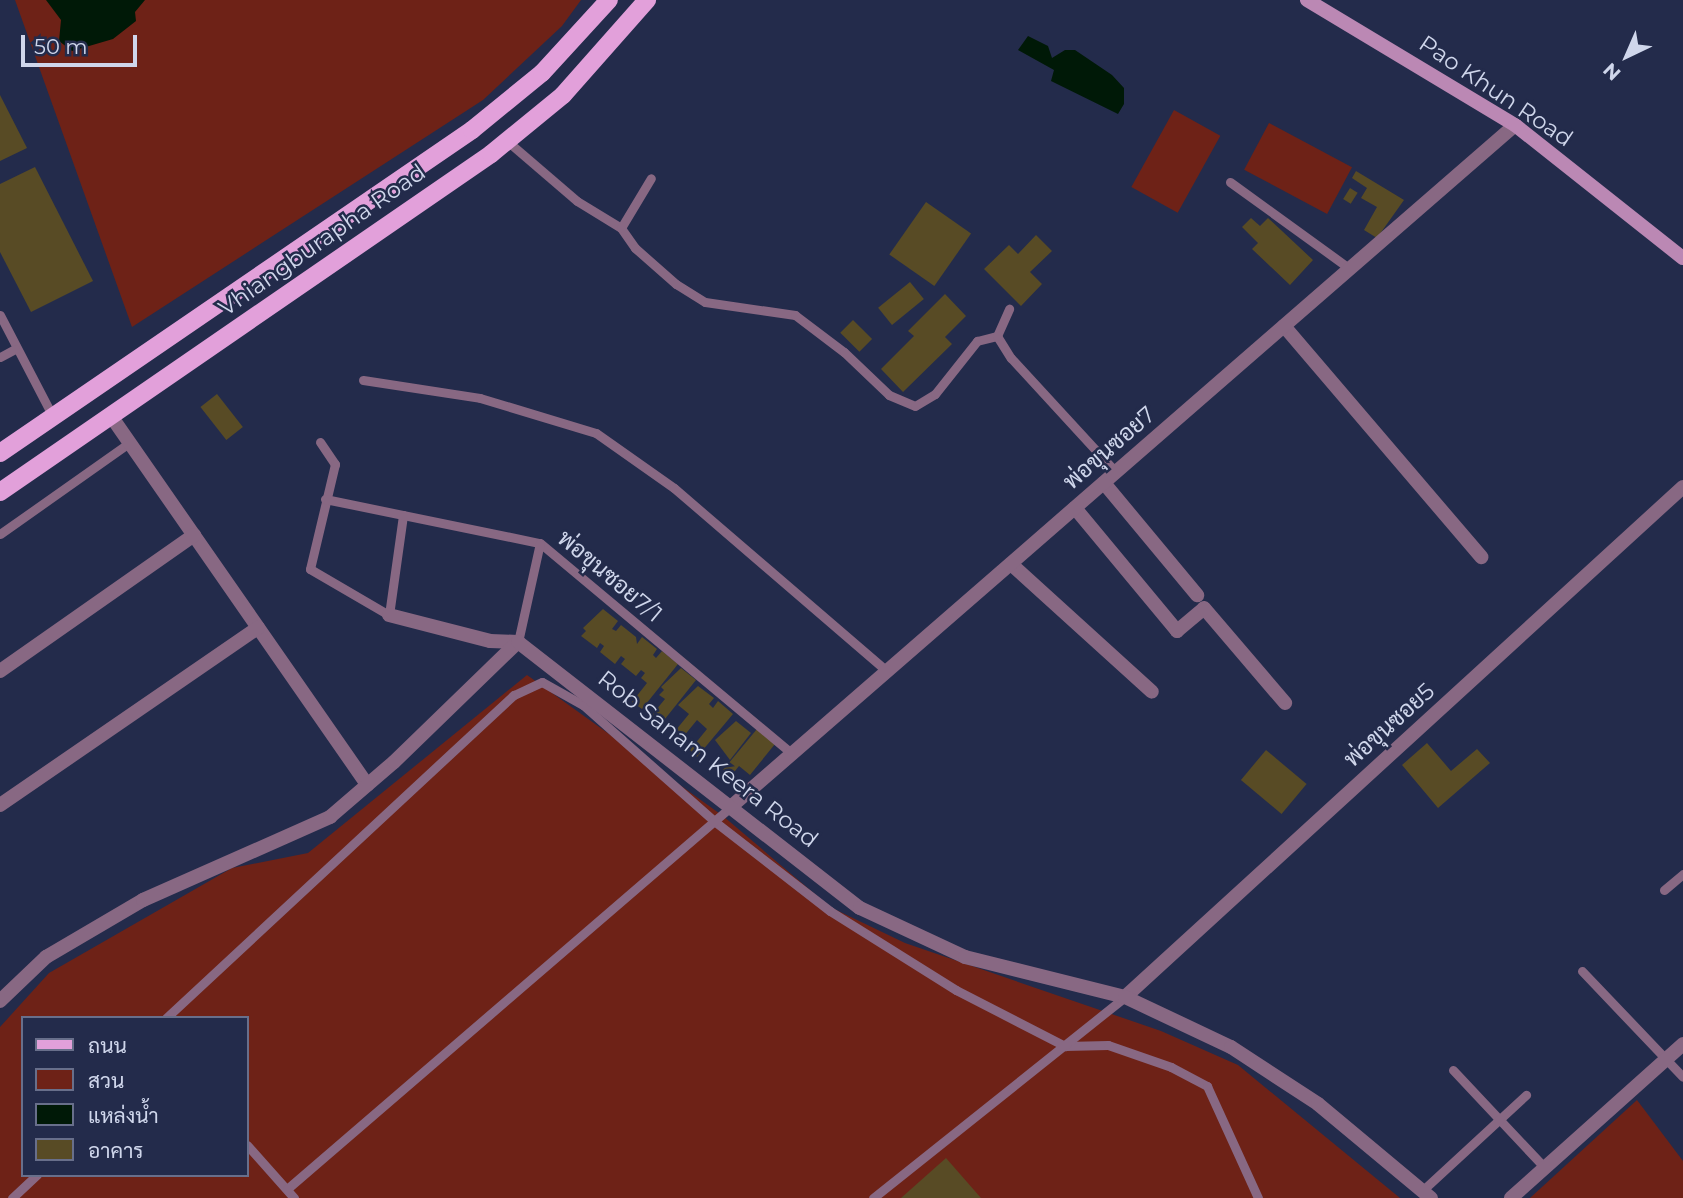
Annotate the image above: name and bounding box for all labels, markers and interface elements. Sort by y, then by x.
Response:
scale bar [24,21,140,65]
north arrow [1592,21,1662,91]
street label: Pao Khun Road [1414,29,1578,153]
text: 50 m [34,34,88,59]
text: N [1599,58,1626,85]
street label: Vhiangburapha Road [213,158,431,322]
street label: พ่อขุนซอย7 [1057,401,1161,495]
street label: พ่อขุนซอย7/1 [552,524,668,628]
street label: Rob Sanam Keera Road [593,665,823,853]
street label: พ่อขุนซอย5 [1338,677,1440,773]
legend [21,1016,248,1177]
text: ถนน [88,1033,127,1058]
text: สวน [88,1068,124,1093]
text: แหล่งน้ำ [88,1103,159,1128]
text: อาคาร [88,1138,144,1163]

